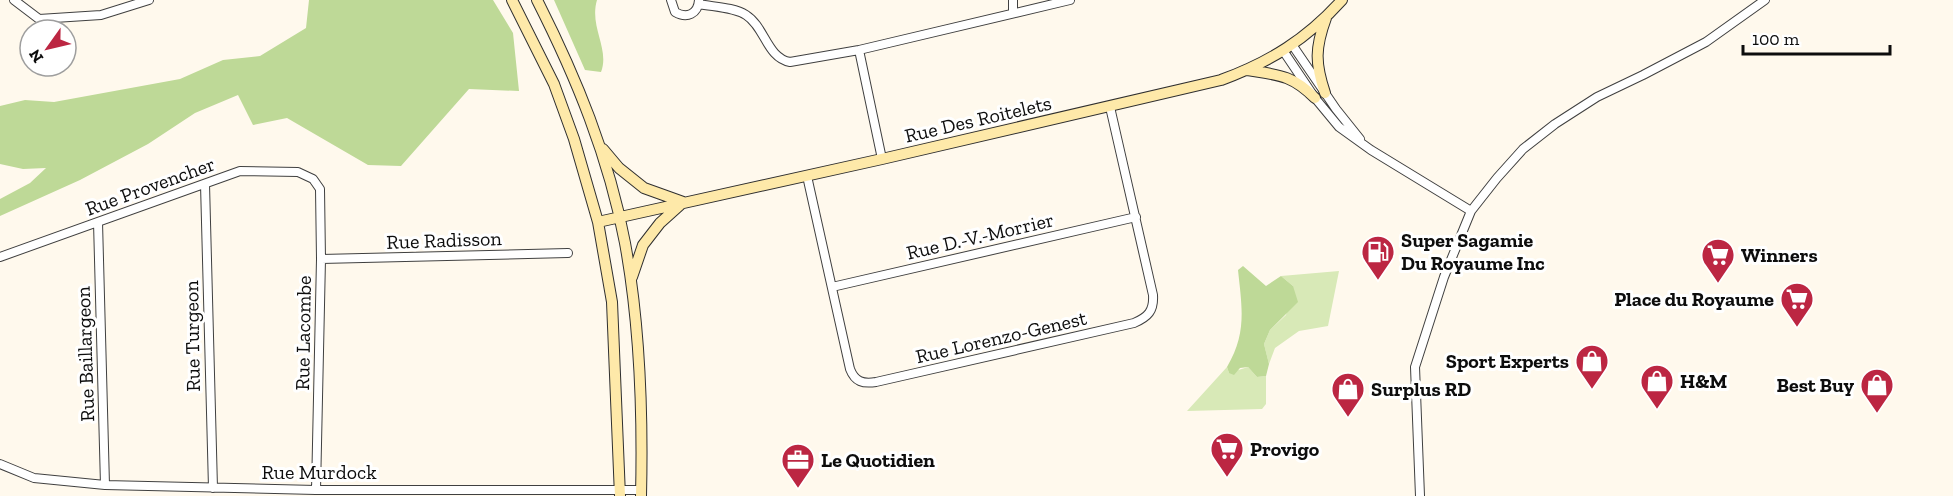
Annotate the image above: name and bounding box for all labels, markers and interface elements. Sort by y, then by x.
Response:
north arrow [18,18,78,78]
scale bar [1743,18,1890,56]
text: 100 m [1752,28,1800,50]
text: N [25,46,47,66]
street label: Rue Des Roitelets [902,90,1054,148]
street label: Rue Provencher [82,151,218,221]
street label: Rue D.-V.-Morrier [904,207,1056,265]
street label: Rue Radisson [386,226,503,254]
place label: Super Sagamie Du Royaume Inc [1401,228,1545,275]
fuel station icon: Super Sagamie Du Royaume Inc [1360,234,1396,281]
supermarket icon: Winners [1700,237,1736,284]
place label: Winners [1741,243,1818,267]
street label: Rue Lacombe [290,275,316,391]
street label: Rue Turgeon [179,280,205,392]
supermarket icon: Place du Royaume [1779,281,1815,328]
street label: Rue Baillargeon [71,285,99,422]
place label: Place du Royaume [1614,287,1774,311]
street label: Rue Lorenzo-Genest [913,306,1089,368]
shop icon: Sport Experts [1574,343,1610,390]
place label: Sport Experts [1446,349,1569,373]
shop icon: H&M [1639,363,1675,410]
shop icon: Best Buy [1859,367,1895,414]
place label: H&M [1680,369,1727,393]
shop icon: Surplus RD [1330,371,1366,418]
place label: Best Buy [1777,373,1854,397]
place label: Surplus RD [1371,377,1471,401]
supermarket icon: Provigo [1209,431,1245,478]
place label: Provigo [1250,437,1320,461]
office icon: Le Quotidien [780,442,816,489]
place label: Le Quotidien [821,448,935,472]
street label: Rue Murdock [261,460,377,484]

